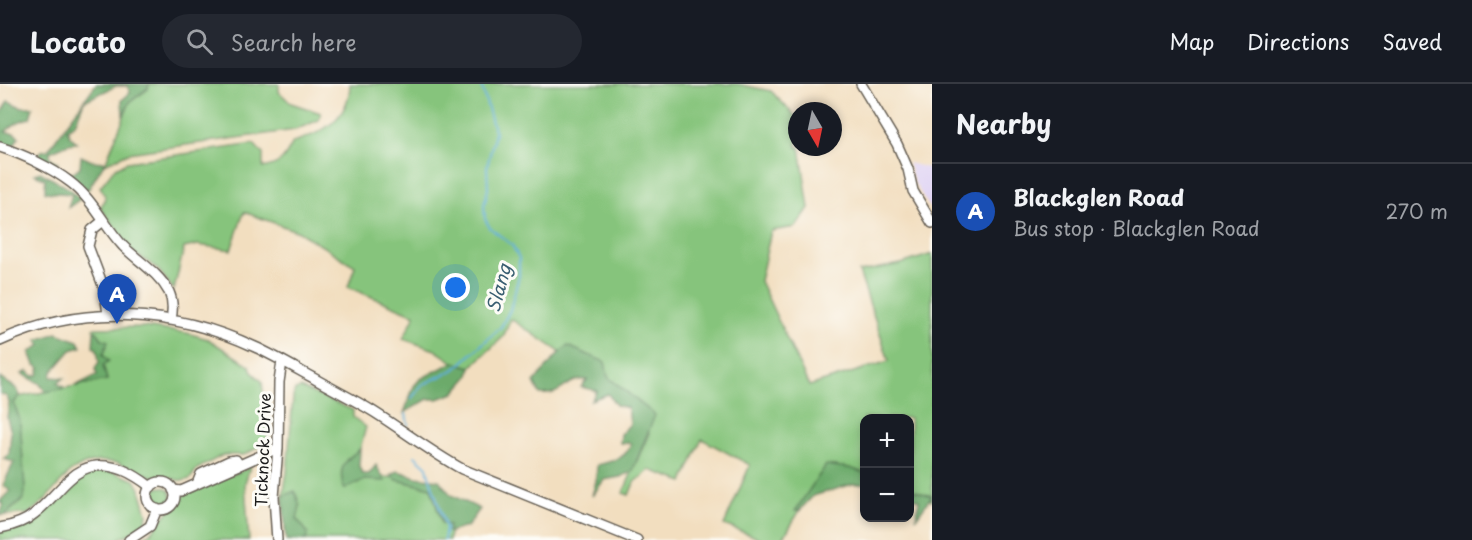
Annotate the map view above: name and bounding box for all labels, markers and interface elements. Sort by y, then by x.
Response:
search box [162,14,582,68]
text: Locato [30,20,126,63]
icon: search [183,25,216,58]
text: Search here [231,25,357,58]
text: Map [1169,25,1214,57]
text: Directions [1247,25,1349,57]
text: Saved [1382,25,1442,57]
north arrow [788,102,842,156]
text: Nearby [956,104,1051,143]
text: Blackglen Road [1013,180,1184,213]
text: A [968,196,983,226]
text: 270 m [1385,196,1448,226]
text: Bus stop · Blackglen Road [1013,213,1260,243]
water label: Slang [479,260,518,315]
your location [441,273,470,302]
pin: A [98,274,136,324]
street label: Ticknock Drive [248,393,276,507]
map controls [860,414,914,522]
button: + [860,414,914,468]
button: − [860,468,914,522]

